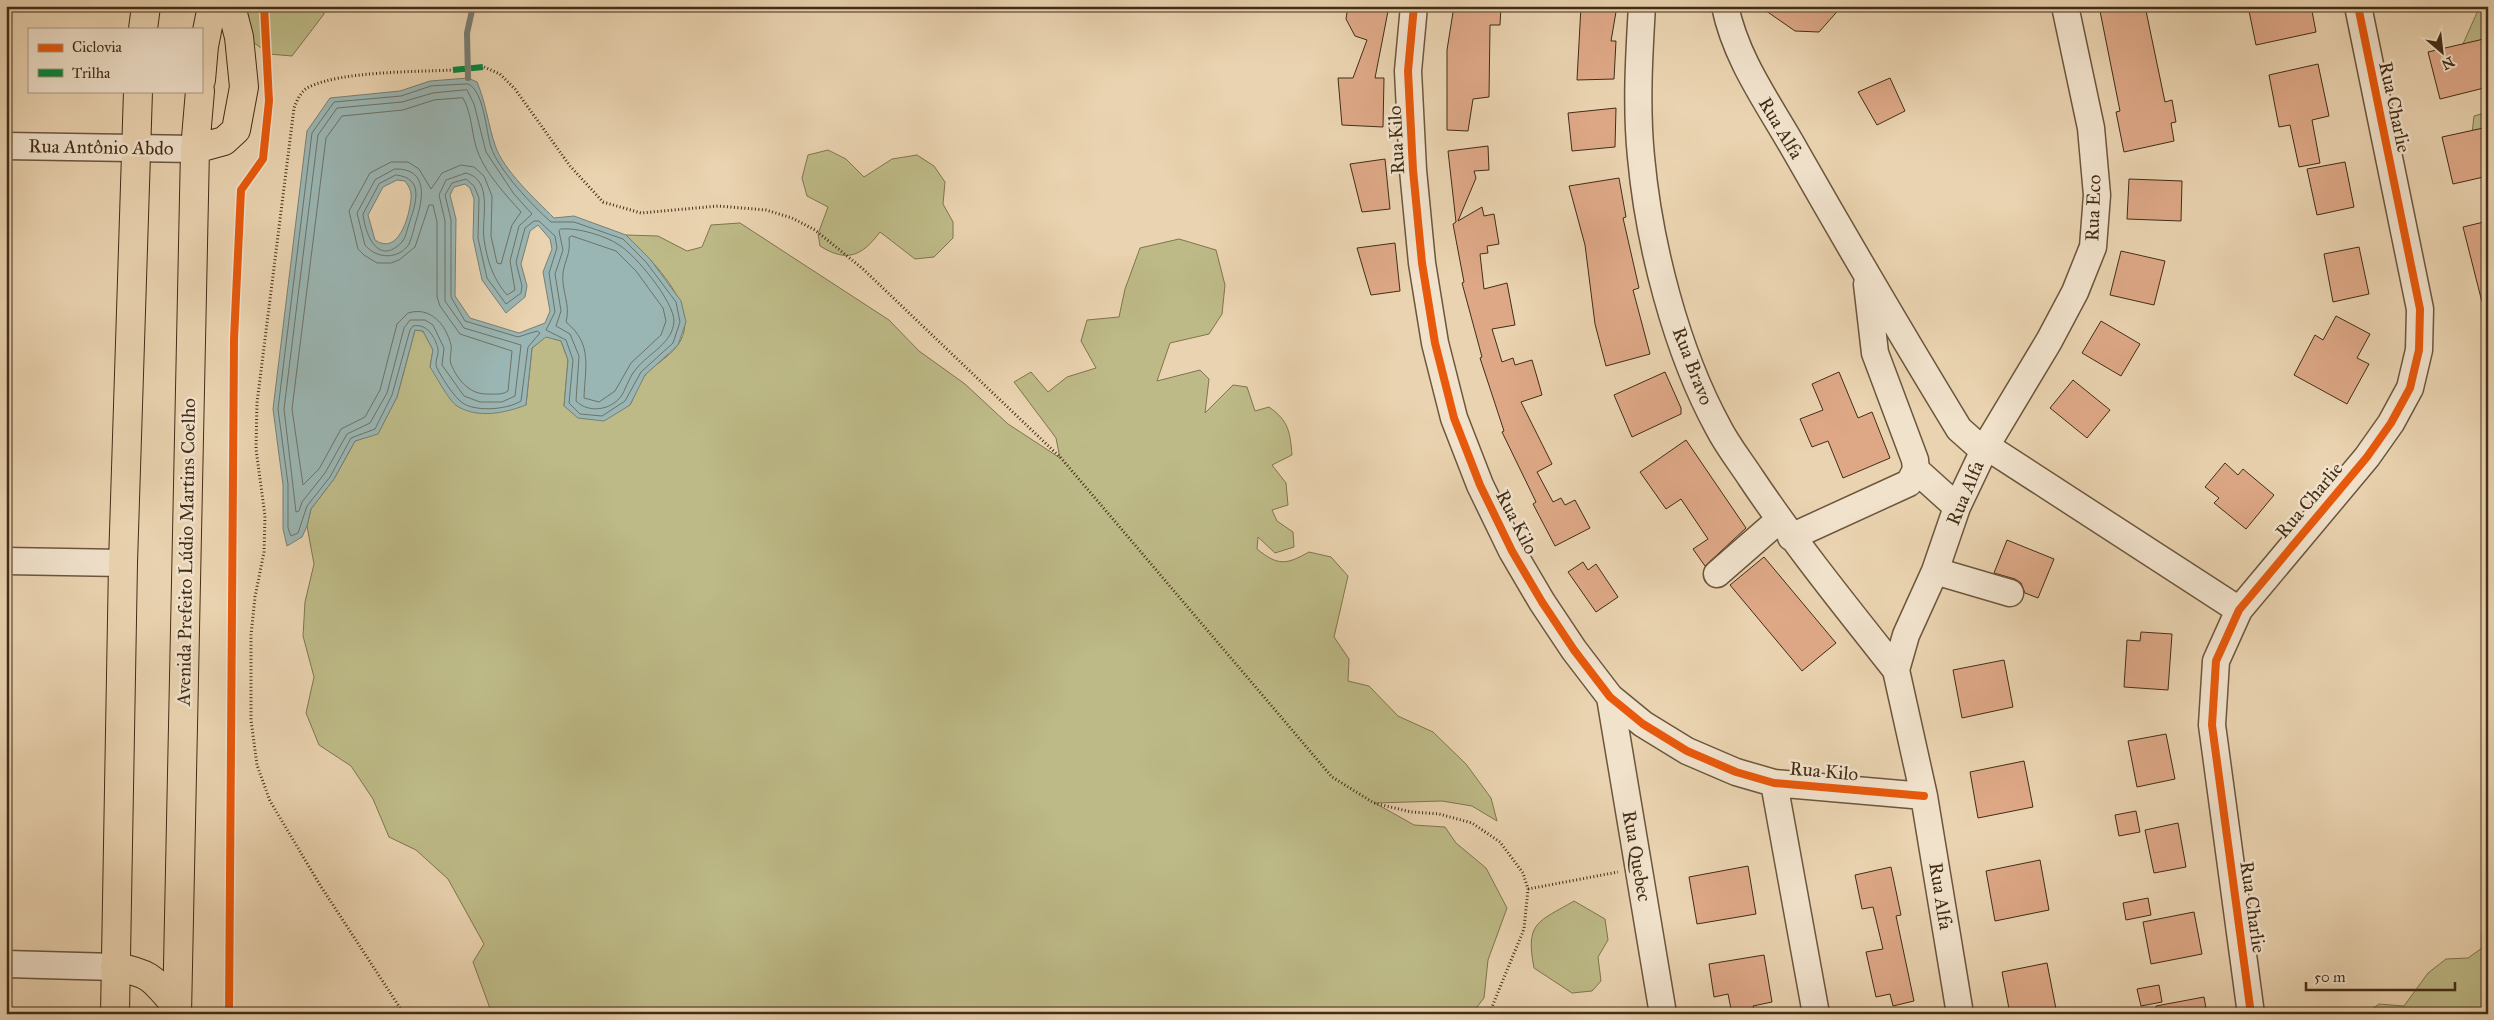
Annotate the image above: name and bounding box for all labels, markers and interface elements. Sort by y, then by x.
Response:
legend [28,28,202,92]
north arrow [2416,28,2466,78]
text: Ciclovia [72,38,123,56]
text: N [2439,53,2457,73]
street label: Rua Charlie [2374,60,2416,155]
text: Trilha [72,64,111,82]
street label: Rua Alfa [1754,93,1809,164]
street label: Rua Kilo [1383,105,1409,175]
street label: Rua Antônio Abdo [28,134,174,160]
street label: Rua Eco [2080,174,2106,242]
street label: Rua Bravo [1668,324,1718,408]
street label: Avenida Prefeito Lúdio Martins Coelho [172,398,200,707]
street label: Rua Alfa [1941,456,1989,529]
street label: Rua Charlie [2271,457,2347,543]
street label: Rua Kilo [1491,486,1543,558]
street label: Rua Kilo [1789,757,1860,785]
street label: Rua Quebec [1618,809,1656,903]
street label: Rua Charlie [2235,860,2271,954]
street label: Rua Alfa [1924,861,1958,932]
scale bar [2306,960,2455,992]
text: 50 m [2314,968,2346,986]

